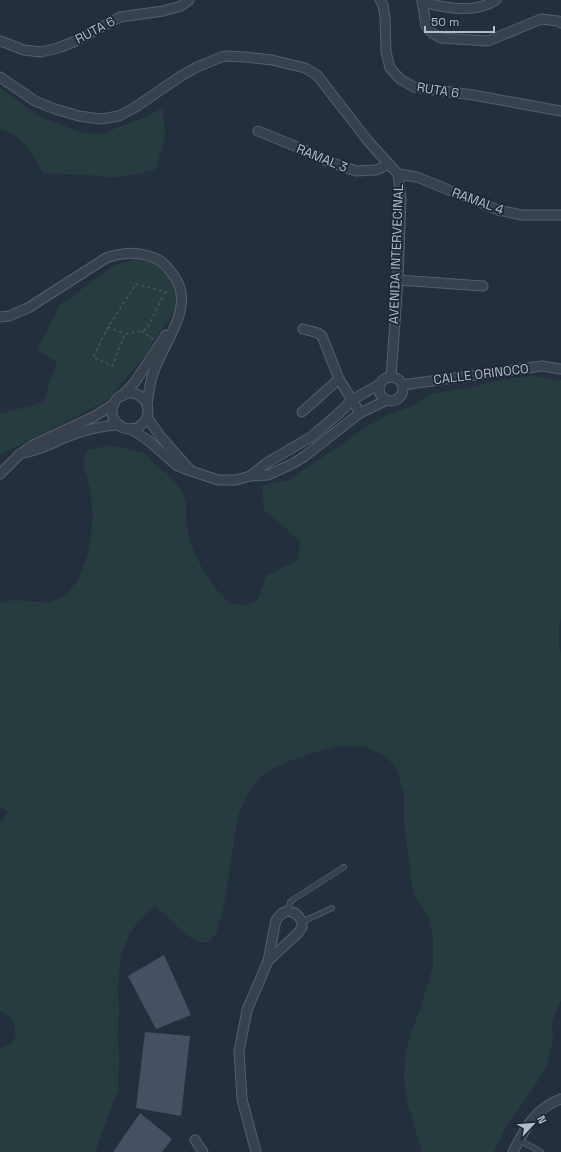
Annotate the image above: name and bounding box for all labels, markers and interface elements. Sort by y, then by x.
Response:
scale bar [425,8,494,34]
street label: RUTA 6 [72,12,118,48]
text: 50 m [431,14,459,30]
street label: RUTA 6 [416,78,461,102]
street label: RAMAL 3 [294,140,350,176]
street label: AVENIDA INTERVECINAL [385,184,407,324]
street label: RAMAL 4 [450,184,506,218]
street label: CALLE ORINOCO [432,360,530,388]
north arrow [513,1104,553,1144]
text: N [534,1113,550,1126]

